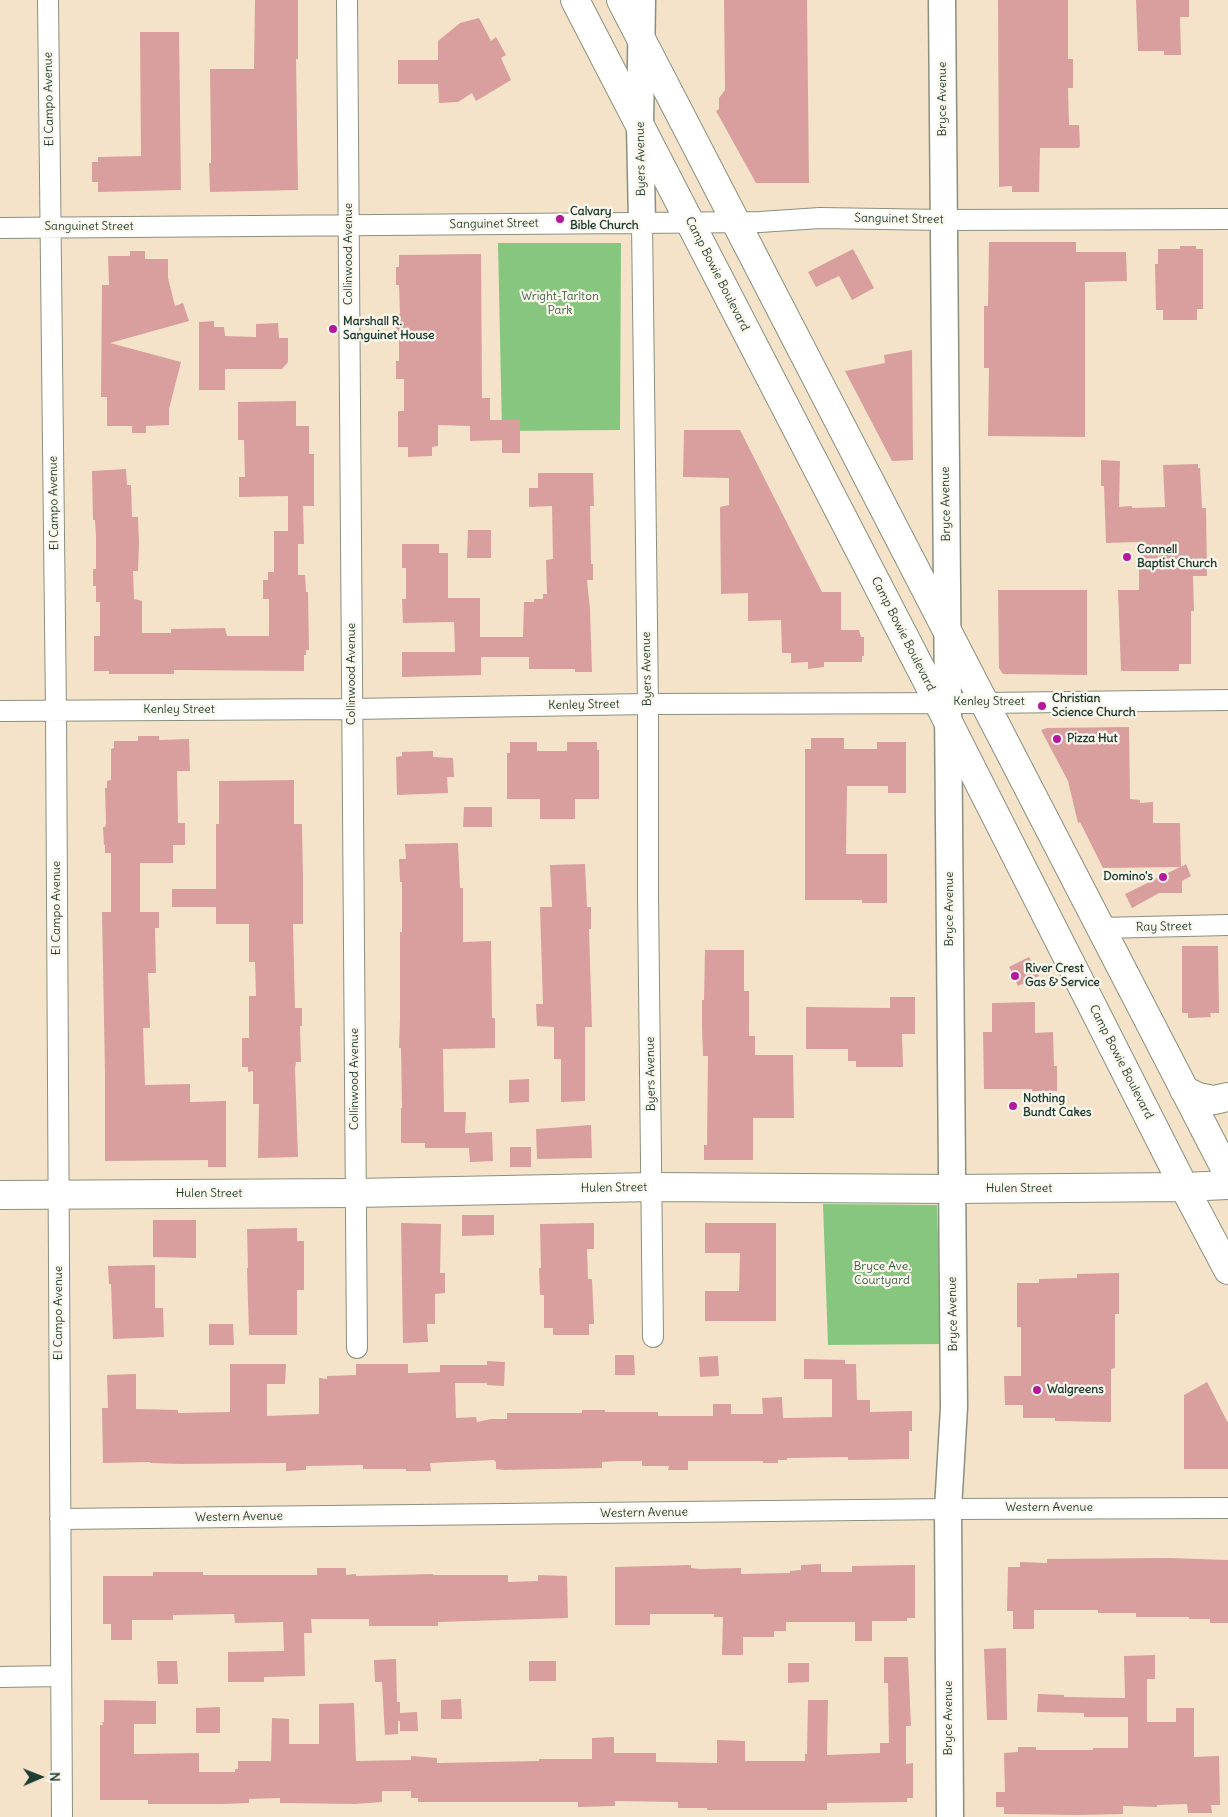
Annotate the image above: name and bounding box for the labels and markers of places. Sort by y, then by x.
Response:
place label: Calvary Bible Church [570,205,639,233]
marker: Calvary Bible Church [554,213,566,225]
place label: Marshall R. Sanguinet House [343,315,434,343]
marker: Marshall R. Sanguinet House [327,323,339,335]
place label: Connell Baptist Church [1137,543,1217,571]
marker: Connell Baptist Church [1121,551,1133,563]
place label: Christian Science Church [1052,692,1136,720]
marker: Christian Science Church [1036,700,1048,712]
place label: Pizza Hut [1067,732,1118,746]
marker: Pizza Hut [1051,733,1063,745]
place label: Domino's [1103,870,1153,884]
marker: Domino's [1157,871,1169,883]
place label: River Crest Gas & Service [1025,962,1100,990]
marker: River Crest Gas & Service [1009,970,1021,982]
place label: Nothing Bundt Cakes [1023,1092,1091,1120]
marker: Nothing Bundt Cakes [1007,1100,1019,1112]
place label: Walgreens [1047,1383,1104,1397]
marker: Walgreens [1031,1384,1043,1396]

